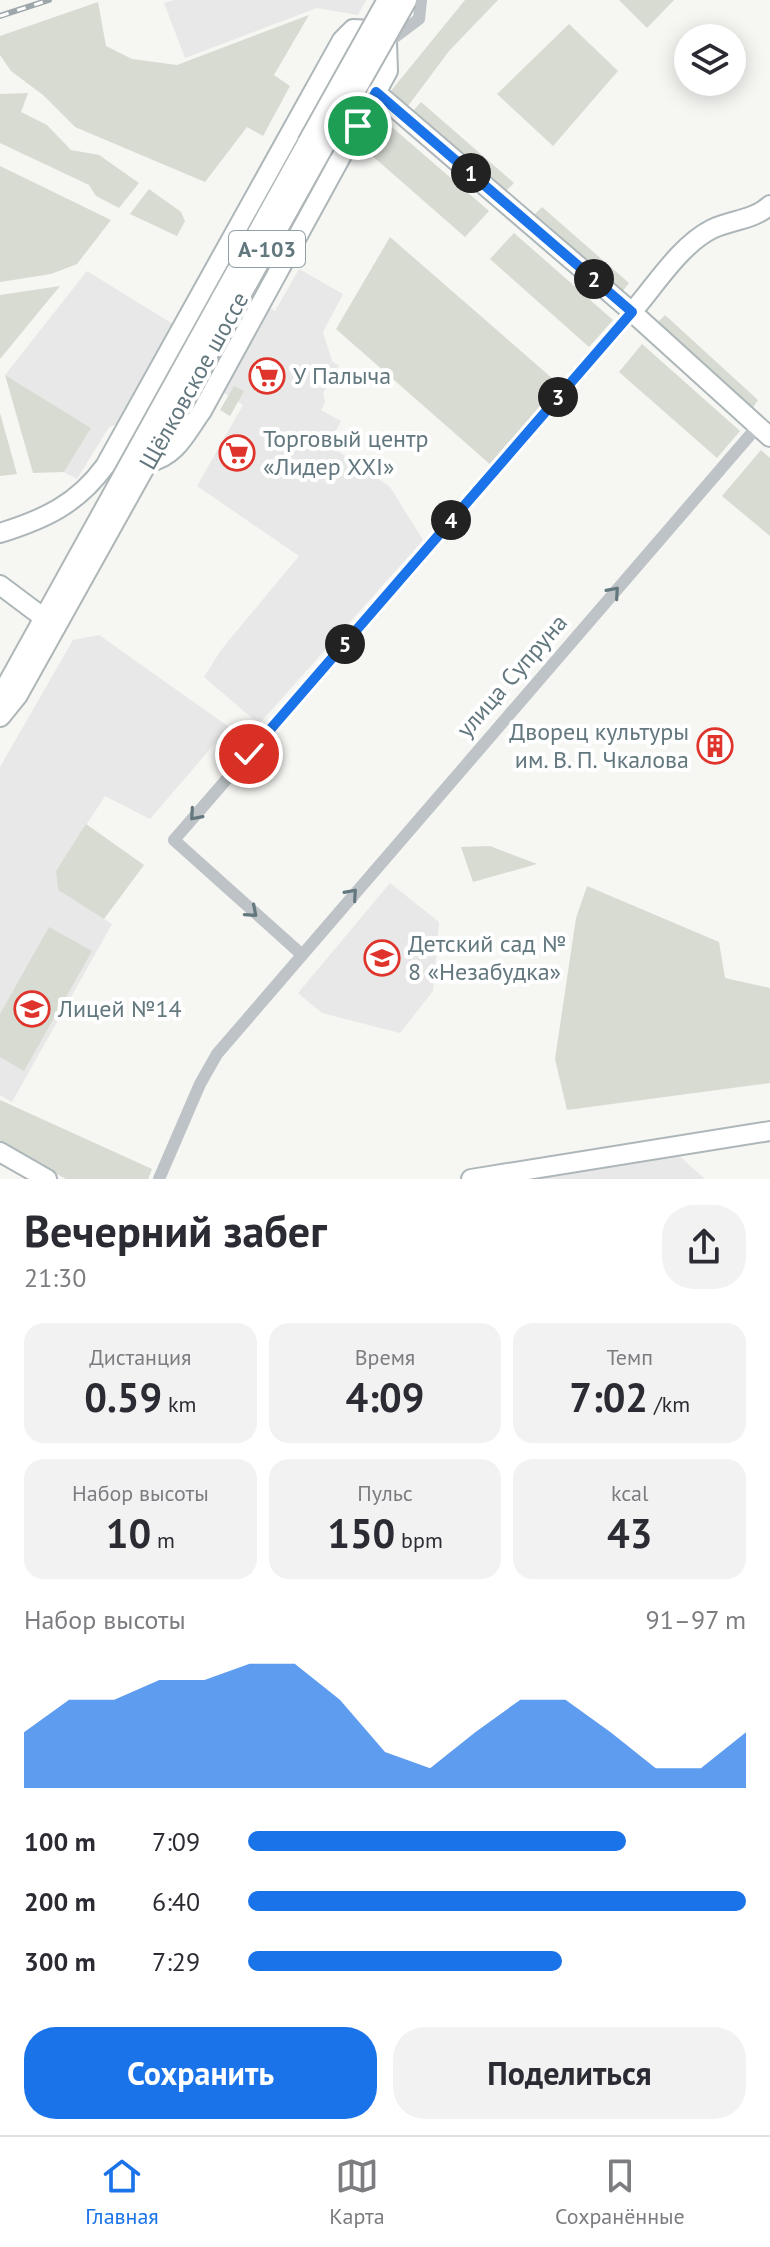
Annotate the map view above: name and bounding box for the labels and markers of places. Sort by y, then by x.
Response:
pin [324,92,392,160]
pin: 1 [451,153,491,193]
pin: 2 [574,259,614,299]
supermarket icon: У Палыча [248,357,286,395]
place label: У Палыча [293,360,391,391]
pin: 3 [538,377,578,417]
place label: Торговый центр «Лидер XXI» [263,423,429,482]
supermarket icon: Торговый центр «Лидер XXI» [218,434,256,472]
pin: 4 [431,500,471,540]
pin: 5 [325,624,365,664]
place label: Дворец культуры им. В. П. Чкалова [509,716,689,775]
pin [215,720,283,788]
building icon: Дворец культуры им. В. П. Чкалова [696,727,734,765]
place label: Детский сад № 8 «Незабудка» [408,928,566,987]
school or university icon: Детский сад № 8 «Незабудка» [363,939,401,977]
school or university icon: Лицей №14 [13,990,51,1028]
place label: Лицей №14 [57,993,182,1024]

